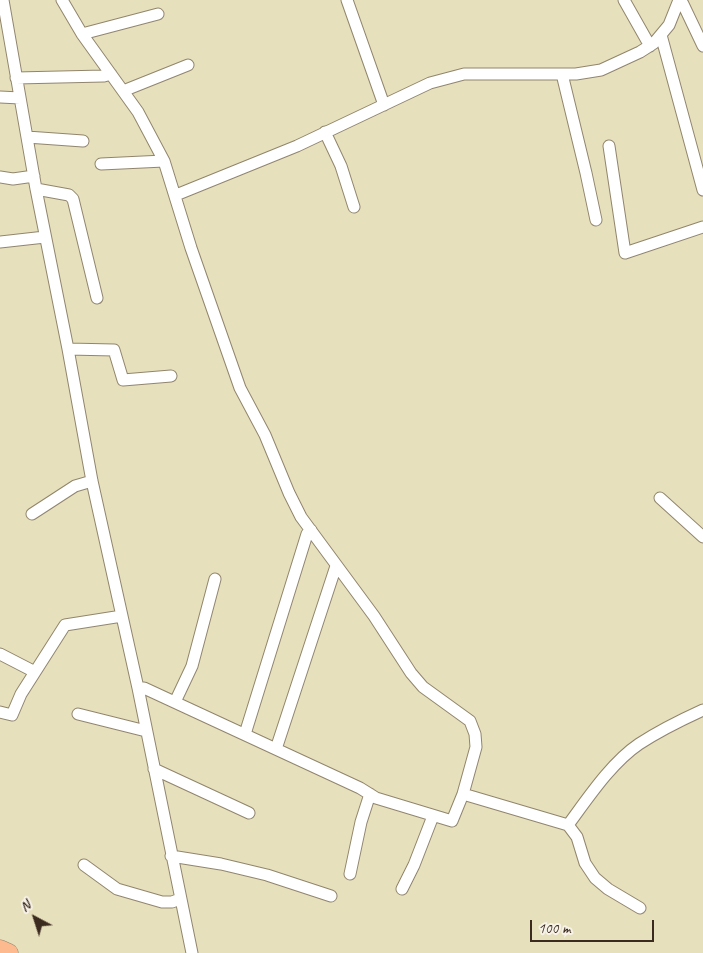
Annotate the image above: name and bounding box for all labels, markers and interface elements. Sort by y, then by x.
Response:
north arrow [10,893,60,943]
text: N [16,897,34,915]
scale bar [533,910,657,942]
text: 100 m [538,919,570,938]

